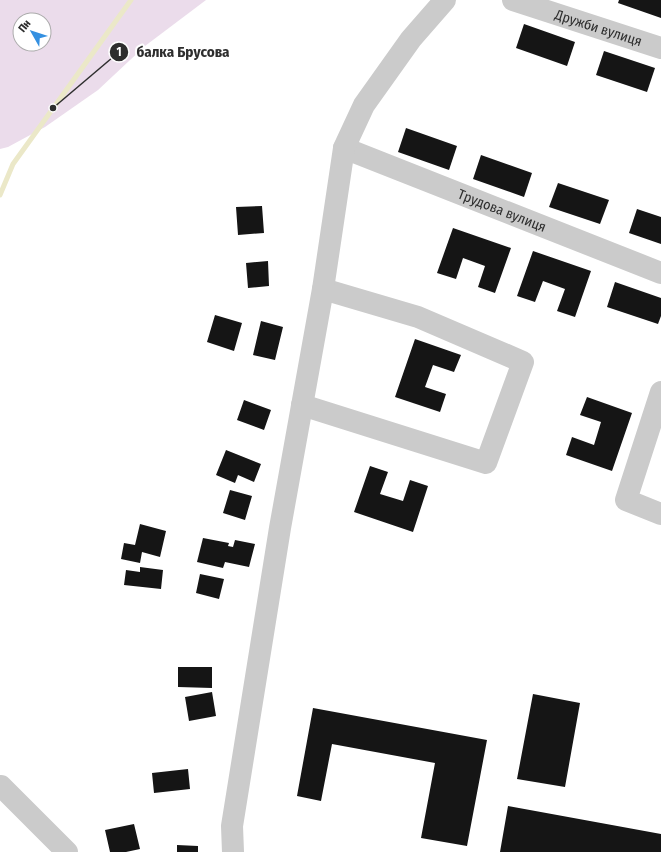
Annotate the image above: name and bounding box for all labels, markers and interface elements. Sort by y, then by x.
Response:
street label: Дружби вулиця [552,5,644,50]
north arrow [12,12,52,52]
text: Пн [16,17,34,35]
callout: балка Брусова [109,39,238,66]
text: балка Брусова [136,43,230,61]
text: 1 [116,45,122,59]
street label: Трудова вулиця [456,185,549,235]

